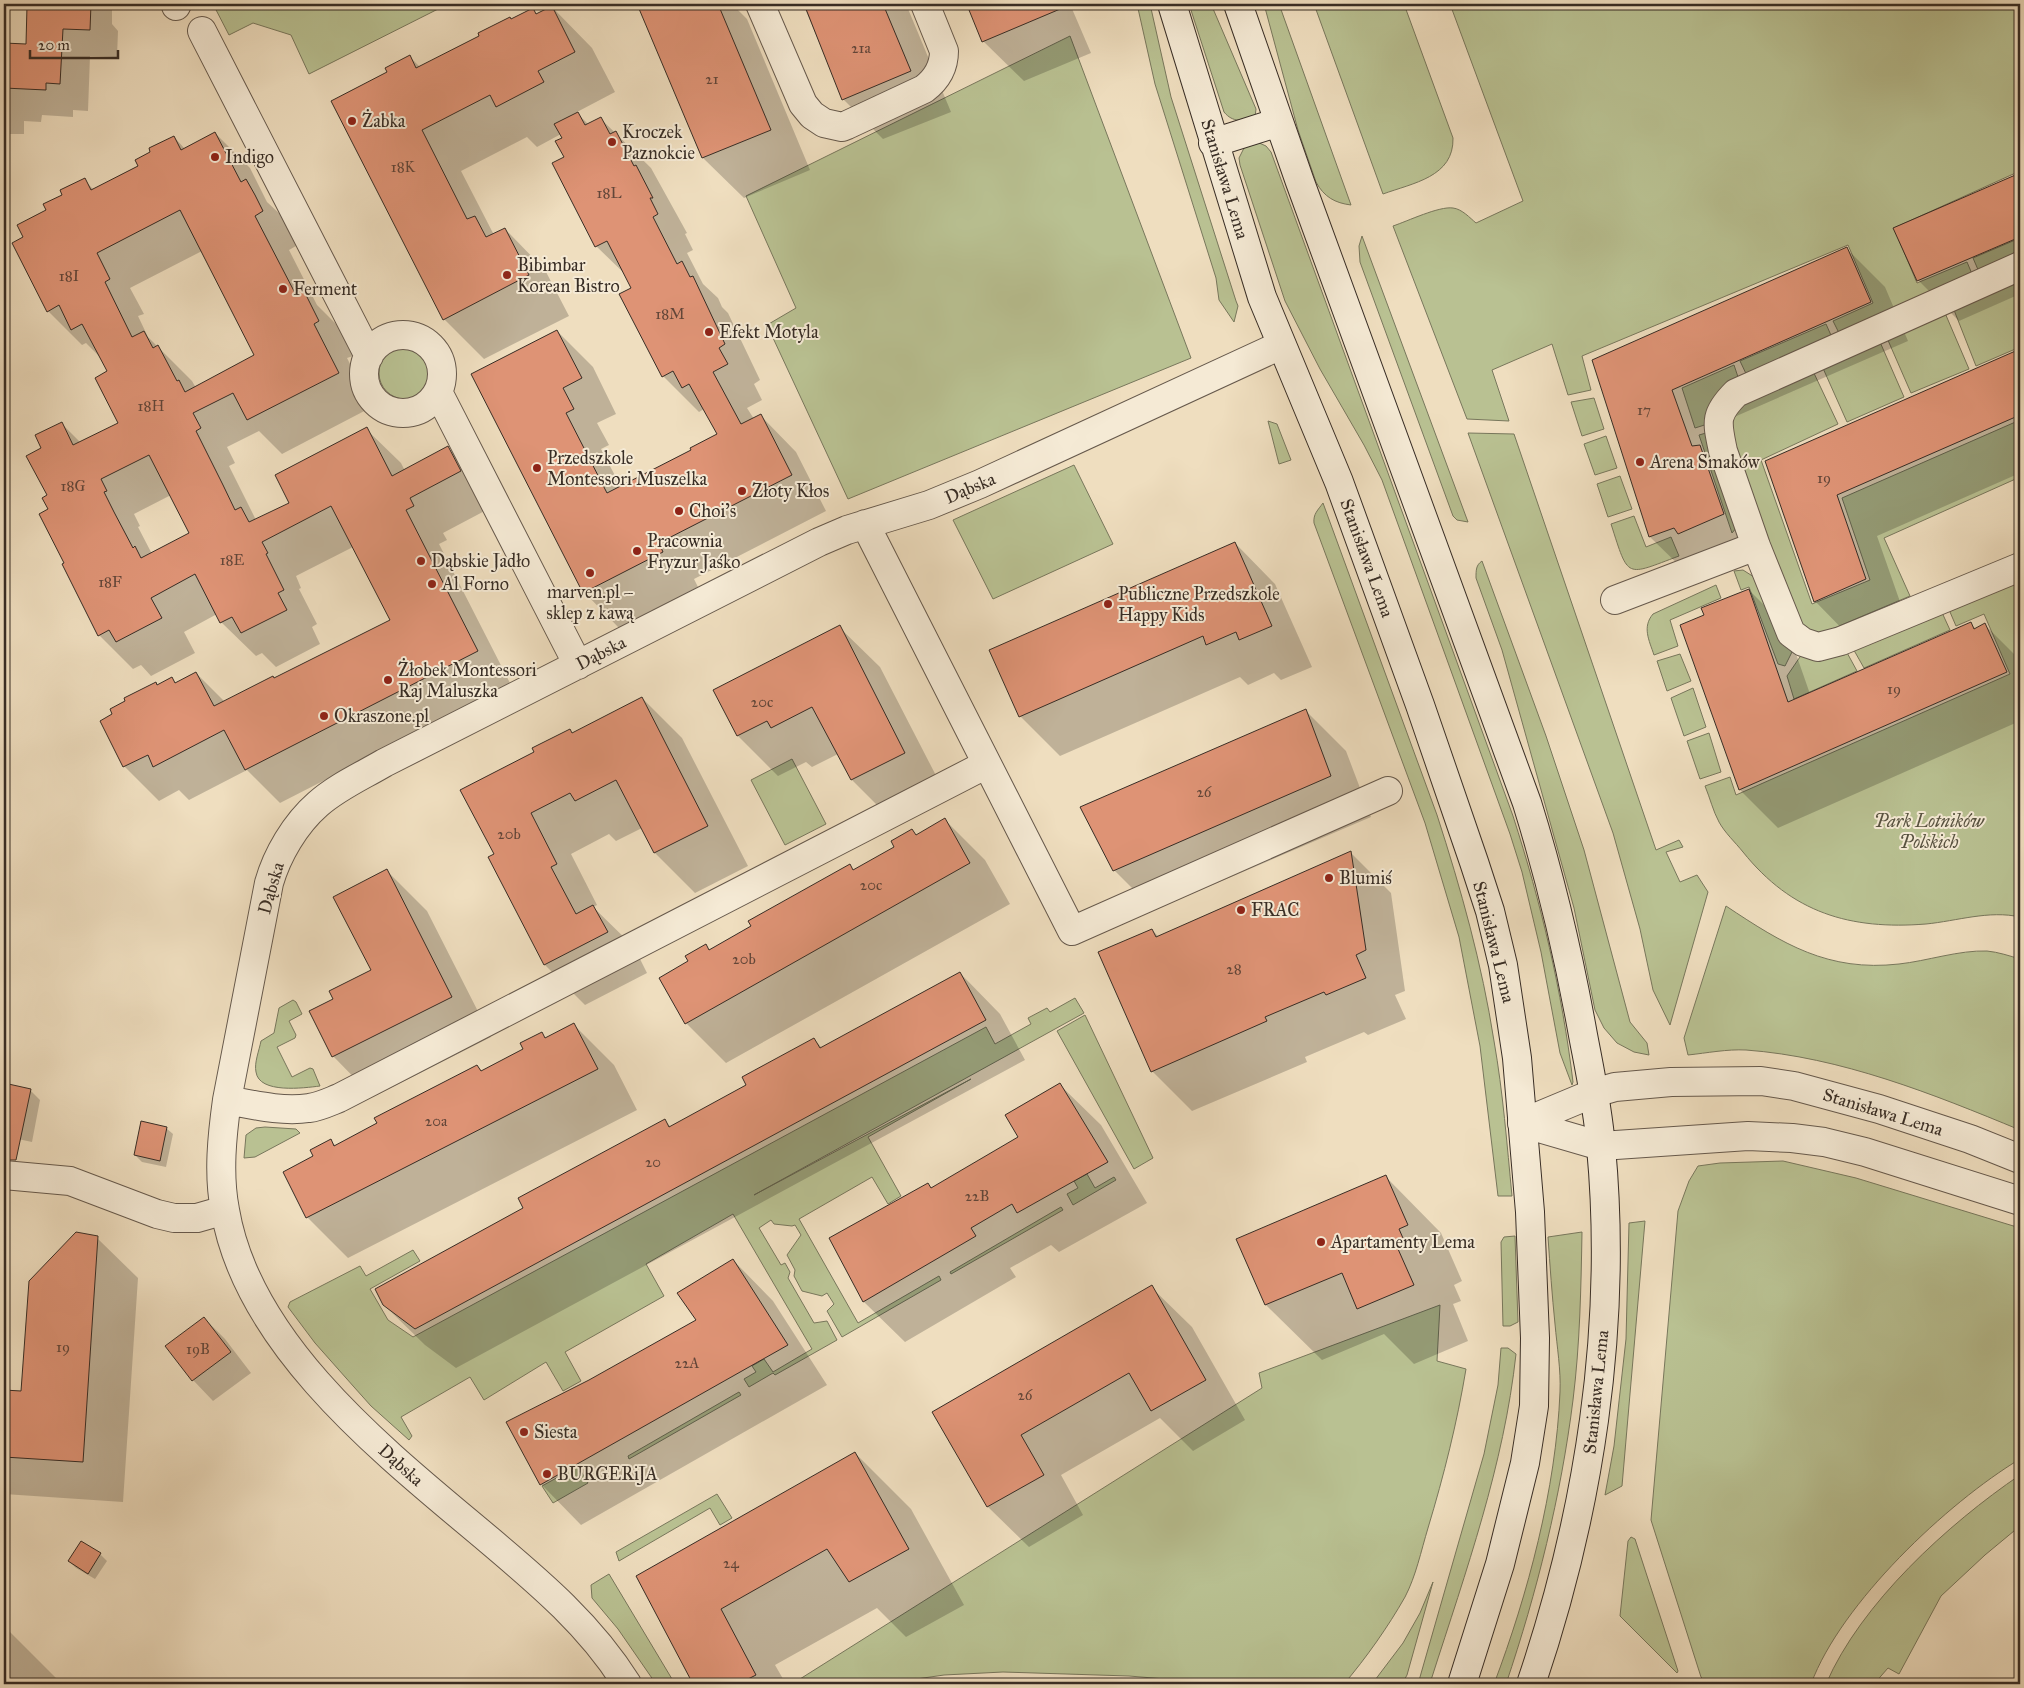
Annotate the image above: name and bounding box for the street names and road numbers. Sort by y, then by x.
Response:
street label: Stanisława Lema [1196,116,1254,242]
street label: Dąbska [941,467,999,508]
street label: Stanisława Lema [1335,496,1399,621]
street label: Dąbska [572,631,630,675]
street label: Dąbska [253,859,289,917]
street label: Stanisława Lema [1468,879,1520,1006]
street label: Stanisława Lema [1820,1083,1946,1141]
street label: Stanisława Lema [1579,1328,1613,1455]
street label: Dąbska [374,1439,428,1491]

